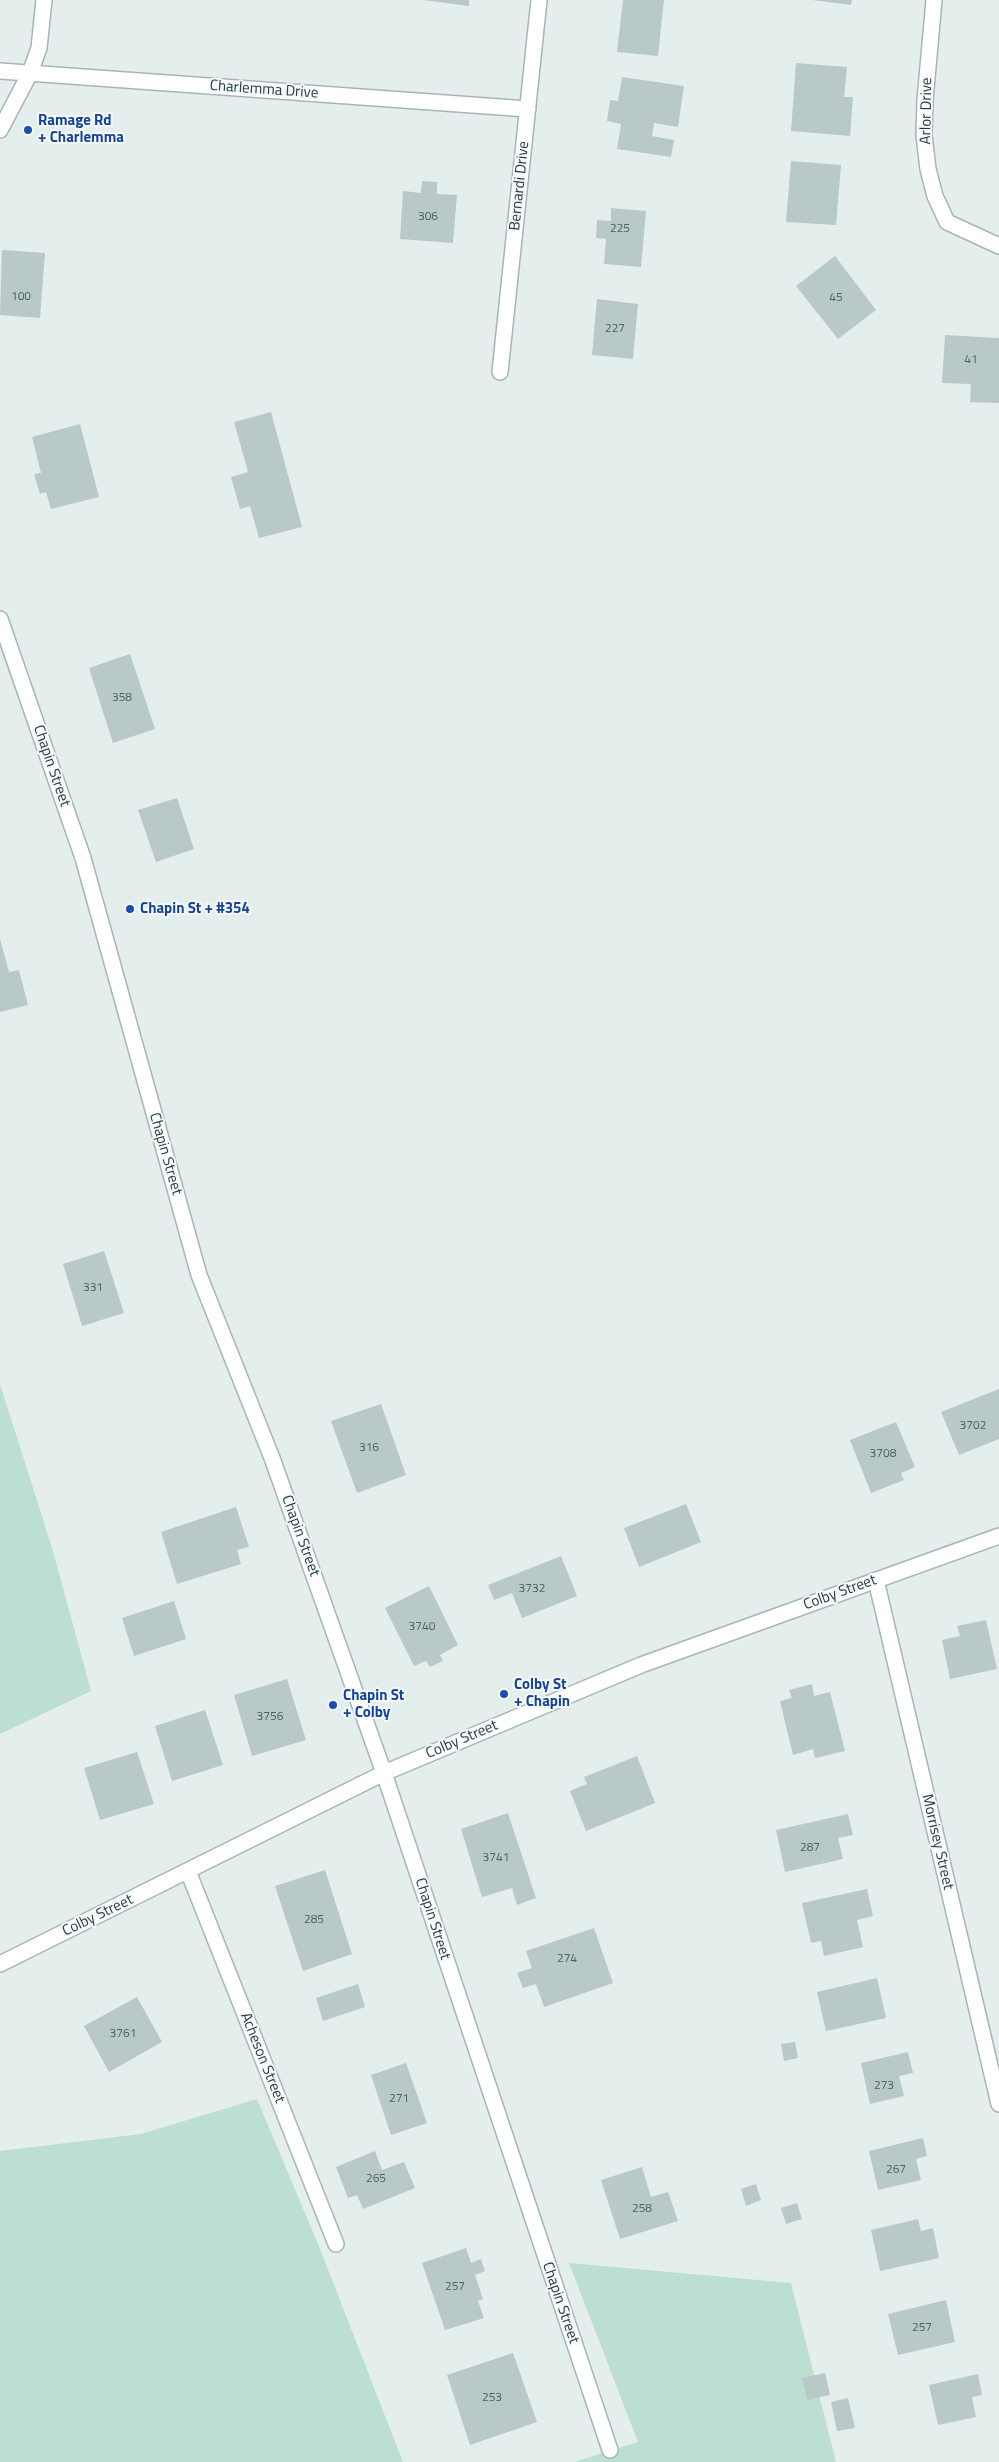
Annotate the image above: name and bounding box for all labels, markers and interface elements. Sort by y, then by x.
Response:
street label: Charlemma Drive [209,77,319,103]
street label: Arlor Drive [917,77,937,145]
place label: Ramage Rd + Charlemma [38,112,124,147]
marker: Ramage Rd + Charlemma [22,124,34,136]
street label: Bernardi Drive [506,140,534,232]
house number: 306 [418,210,438,224]
house number: 225 [610,222,630,236]
house number: 100 [11,290,31,304]
house number: 45 [829,291,843,305]
house number: 227 [605,322,625,336]
house number: 41 [964,353,978,367]
house number: 358 [112,691,132,705]
street label: Chapin Street [29,723,73,809]
place label: Chapin St + #354 [140,900,250,918]
marker: Chapin St + #354 [124,903,136,915]
street label: Chapin Street [145,1111,185,1197]
house number: 331 [83,1281,103,1295]
house number: 3702 [960,1419,986,1433]
house number: 316 [359,1441,379,1455]
house number: 3708 [870,1447,896,1461]
street label: Chapin Street [277,1493,323,1579]
street label: Colby Street [801,1571,879,1615]
house number: 3732 [519,1582,545,1596]
house number: 3740 [409,1620,435,1634]
place label: Colby St + Chapin [514,1676,570,1711]
place label: Chapin St + Colby [343,1687,404,1722]
marker: Colby St + Chapin [498,1688,510,1700]
marker: Chapin St + Colby [327,1699,339,1711]
house number: 3756 [257,1710,283,1724]
street label: Colby Street [423,1717,501,1763]
street label: Morrisey Street [917,1792,957,1892]
house number: 287 [800,1841,820,1855]
house number: 3741 [483,1851,509,1865]
street label: Chapin Street [410,1876,454,1962]
street label: Colby Street [60,1891,136,1941]
house number: 285 [304,1913,324,1927]
house number: 274 [557,1952,577,1966]
street label: Acheson Street [236,2010,288,2106]
house number: 3761 [110,2027,136,2041]
house number: 273 [874,2079,894,2093]
house number: 271 [389,2092,409,2106]
house number: 267 [886,2163,906,2177]
house number: 265 [366,2172,386,2186]
house number: 258 [632,2202,652,2216]
street label: Chapin Street [538,2260,582,2346]
house number: 257 [445,2280,465,2294]
house number: 257 [912,2321,932,2335]
house number: 253 [482,2391,502,2405]

